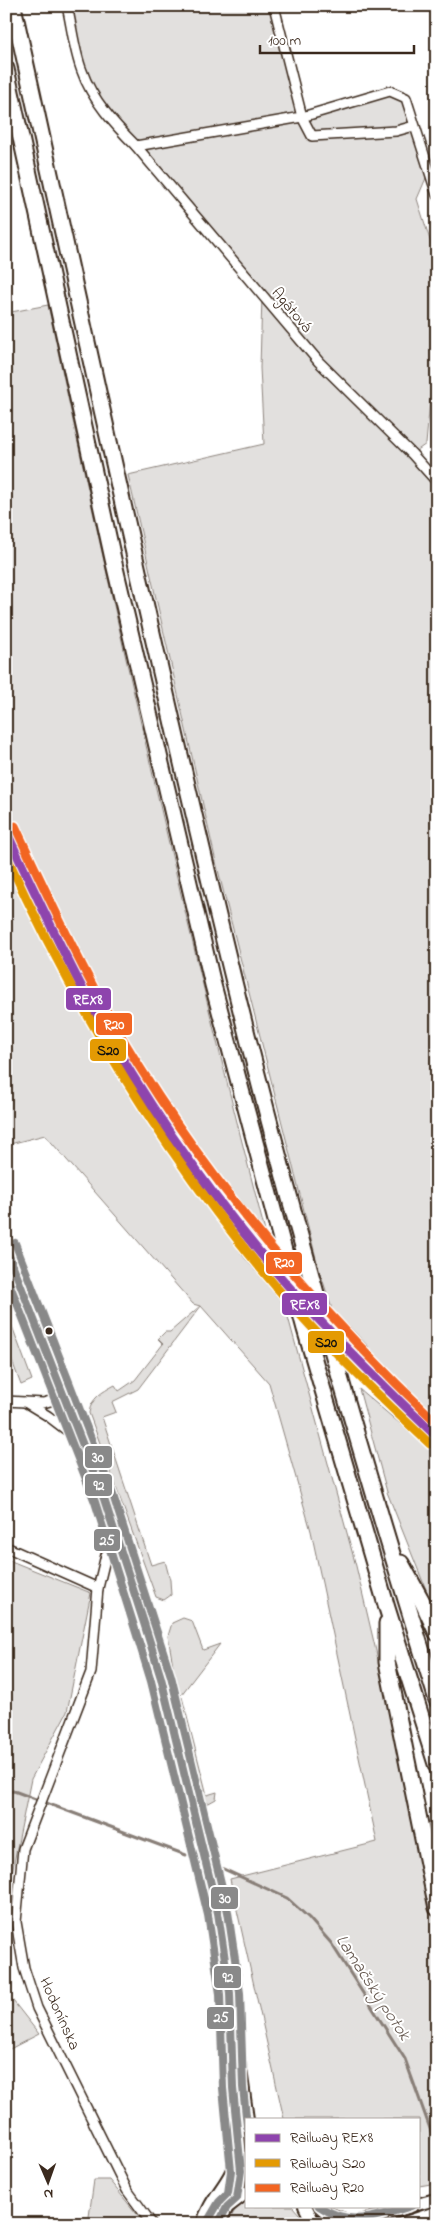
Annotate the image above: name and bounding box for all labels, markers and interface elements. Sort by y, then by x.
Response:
scale bar [260,22,414,54]
text: 100 m [268,30,301,52]
street label: Agátová [265,282,318,338]
line badge: REX8 [65,987,112,1011]
text: REX8 [72,990,104,1011]
line badge: R20 [95,1012,133,1036]
text: R20 [103,1015,124,1036]
line badge: S20 [89,1038,127,1062]
text: S20 [97,1041,119,1062]
line badge: R20 [265,1251,303,1275]
text: R20 [273,1253,294,1274]
line badge: REX8 [281,1292,328,1316]
text: REX8 [289,1295,321,1316]
unlabelled marker [44,1326,54,1336]
line badge: S20 [307,1330,345,1354]
text: S20 [315,1333,337,1354]
line badge: 30 [84,1445,113,1469]
text: 30 [91,1448,104,1469]
line badge: 92 [84,1473,113,1497]
text: 92 [92,1476,105,1497]
line badge: 25 [93,1528,121,1552]
text: 25 [99,1531,114,1552]
line badge: 30 [210,1886,239,1910]
text: 30 [218,1889,231,1910]
water label: Lamačský potok [328,1930,417,2047]
line badge: 92 [213,1965,242,1989]
text: 92 [221,1968,234,1989]
street label: Hodonínska [32,1974,86,2054]
line badge: 25 [206,2006,235,2030]
text: 25 [213,2008,228,2029]
legend [245,2118,420,2208]
text: Railway REX8 [290,2127,374,2150]
text: Railway S20 [290,2153,366,2176]
north arrow [22,2158,72,2208]
text: Railway R20 [290,2177,364,2200]
text: N [43,2183,53,2204]

